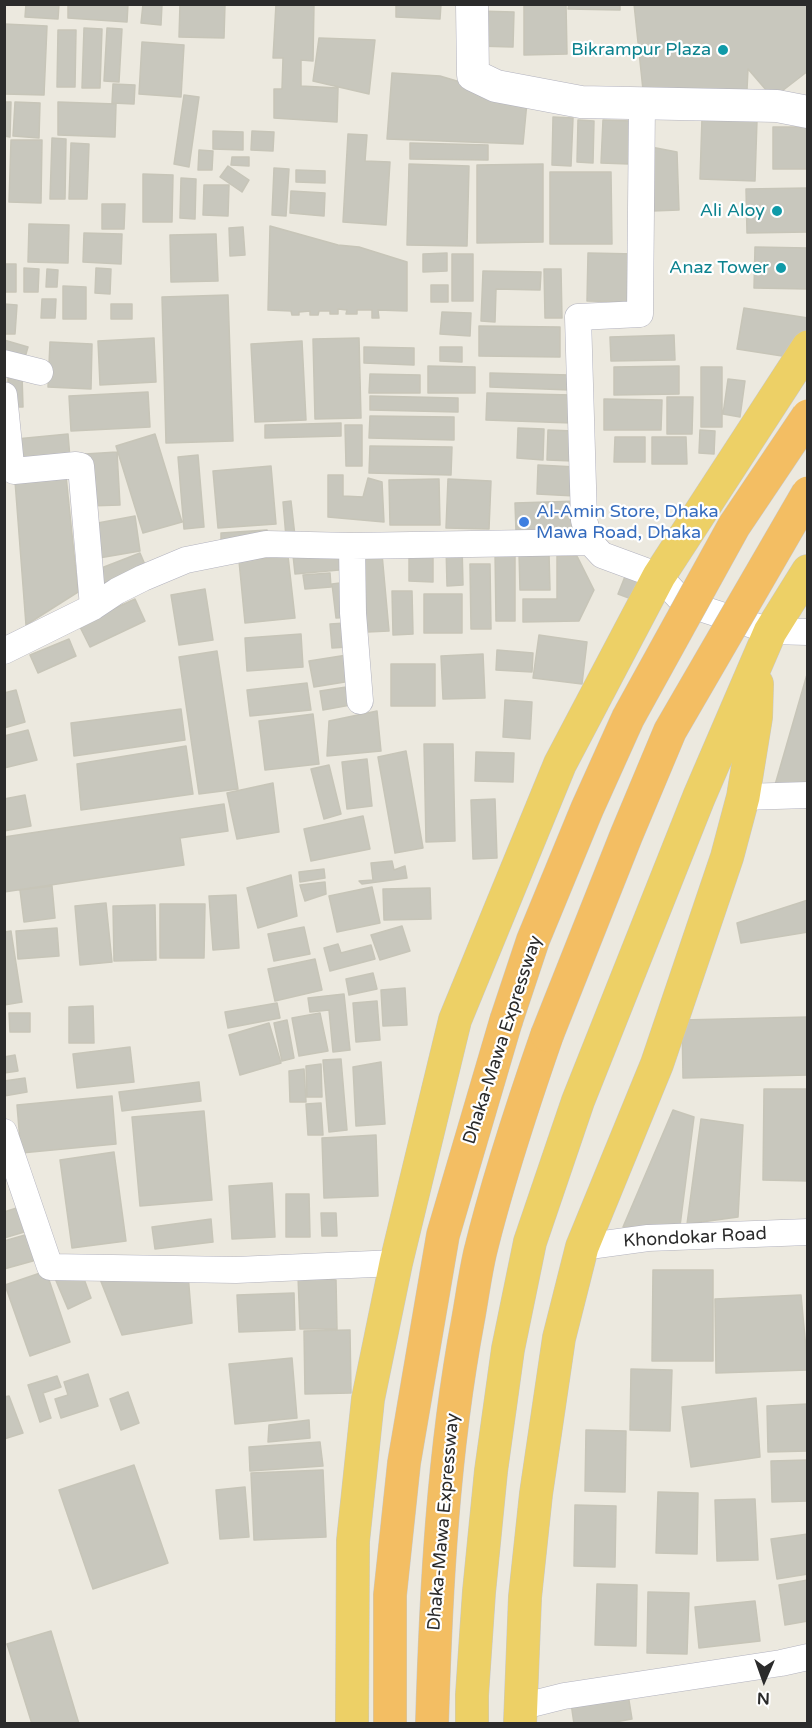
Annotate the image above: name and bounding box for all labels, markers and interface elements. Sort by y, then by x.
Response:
place label: Bikrampur Plaza [571,39,711,61]
marker: Bikrampur Plaza [716,43,730,57]
place label: Ali Aloy [700,200,765,222]
marker: Ali Aloy [770,204,784,218]
place label: Anaz Tower [669,257,769,279]
marker: Anaz Tower [774,261,788,275]
place label: Al-Amin Store, Dhaka Mawa Road, Dhaka [536,501,719,544]
marker: Al-Amin Store, Dhaka Mawa Road, Dhaka [517,515,531,529]
street label: Dhaka-Mawa Expressway [459,933,547,1147]
street label: Khondokar Road [623,1223,767,1253]
street label: Dhaka-Mawa Expressway [424,1412,464,1632]
north arrow [734,1650,794,1710]
text: N [757,1688,770,1708]

